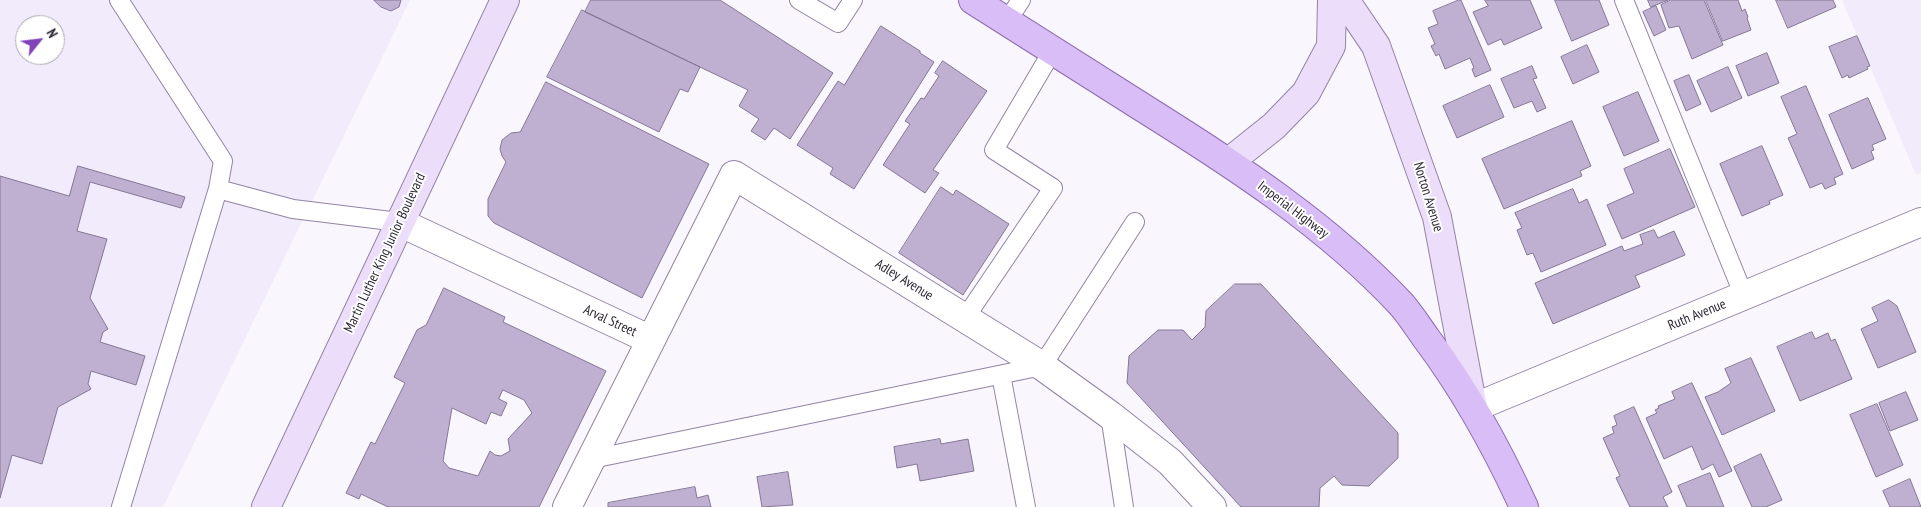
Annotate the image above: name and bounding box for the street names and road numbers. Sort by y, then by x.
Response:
street label: Norton Avenue [1409,160,1447,234]
street label: Martin Luther King Junior Boulevard [341,171,429,335]
street label: Imperial Highway [1254,178,1332,242]
street label: Adley Avenue [872,256,936,304]
street label: Ruth Avenue [1665,296,1729,334]
street label: Arval Street [581,301,639,341]

